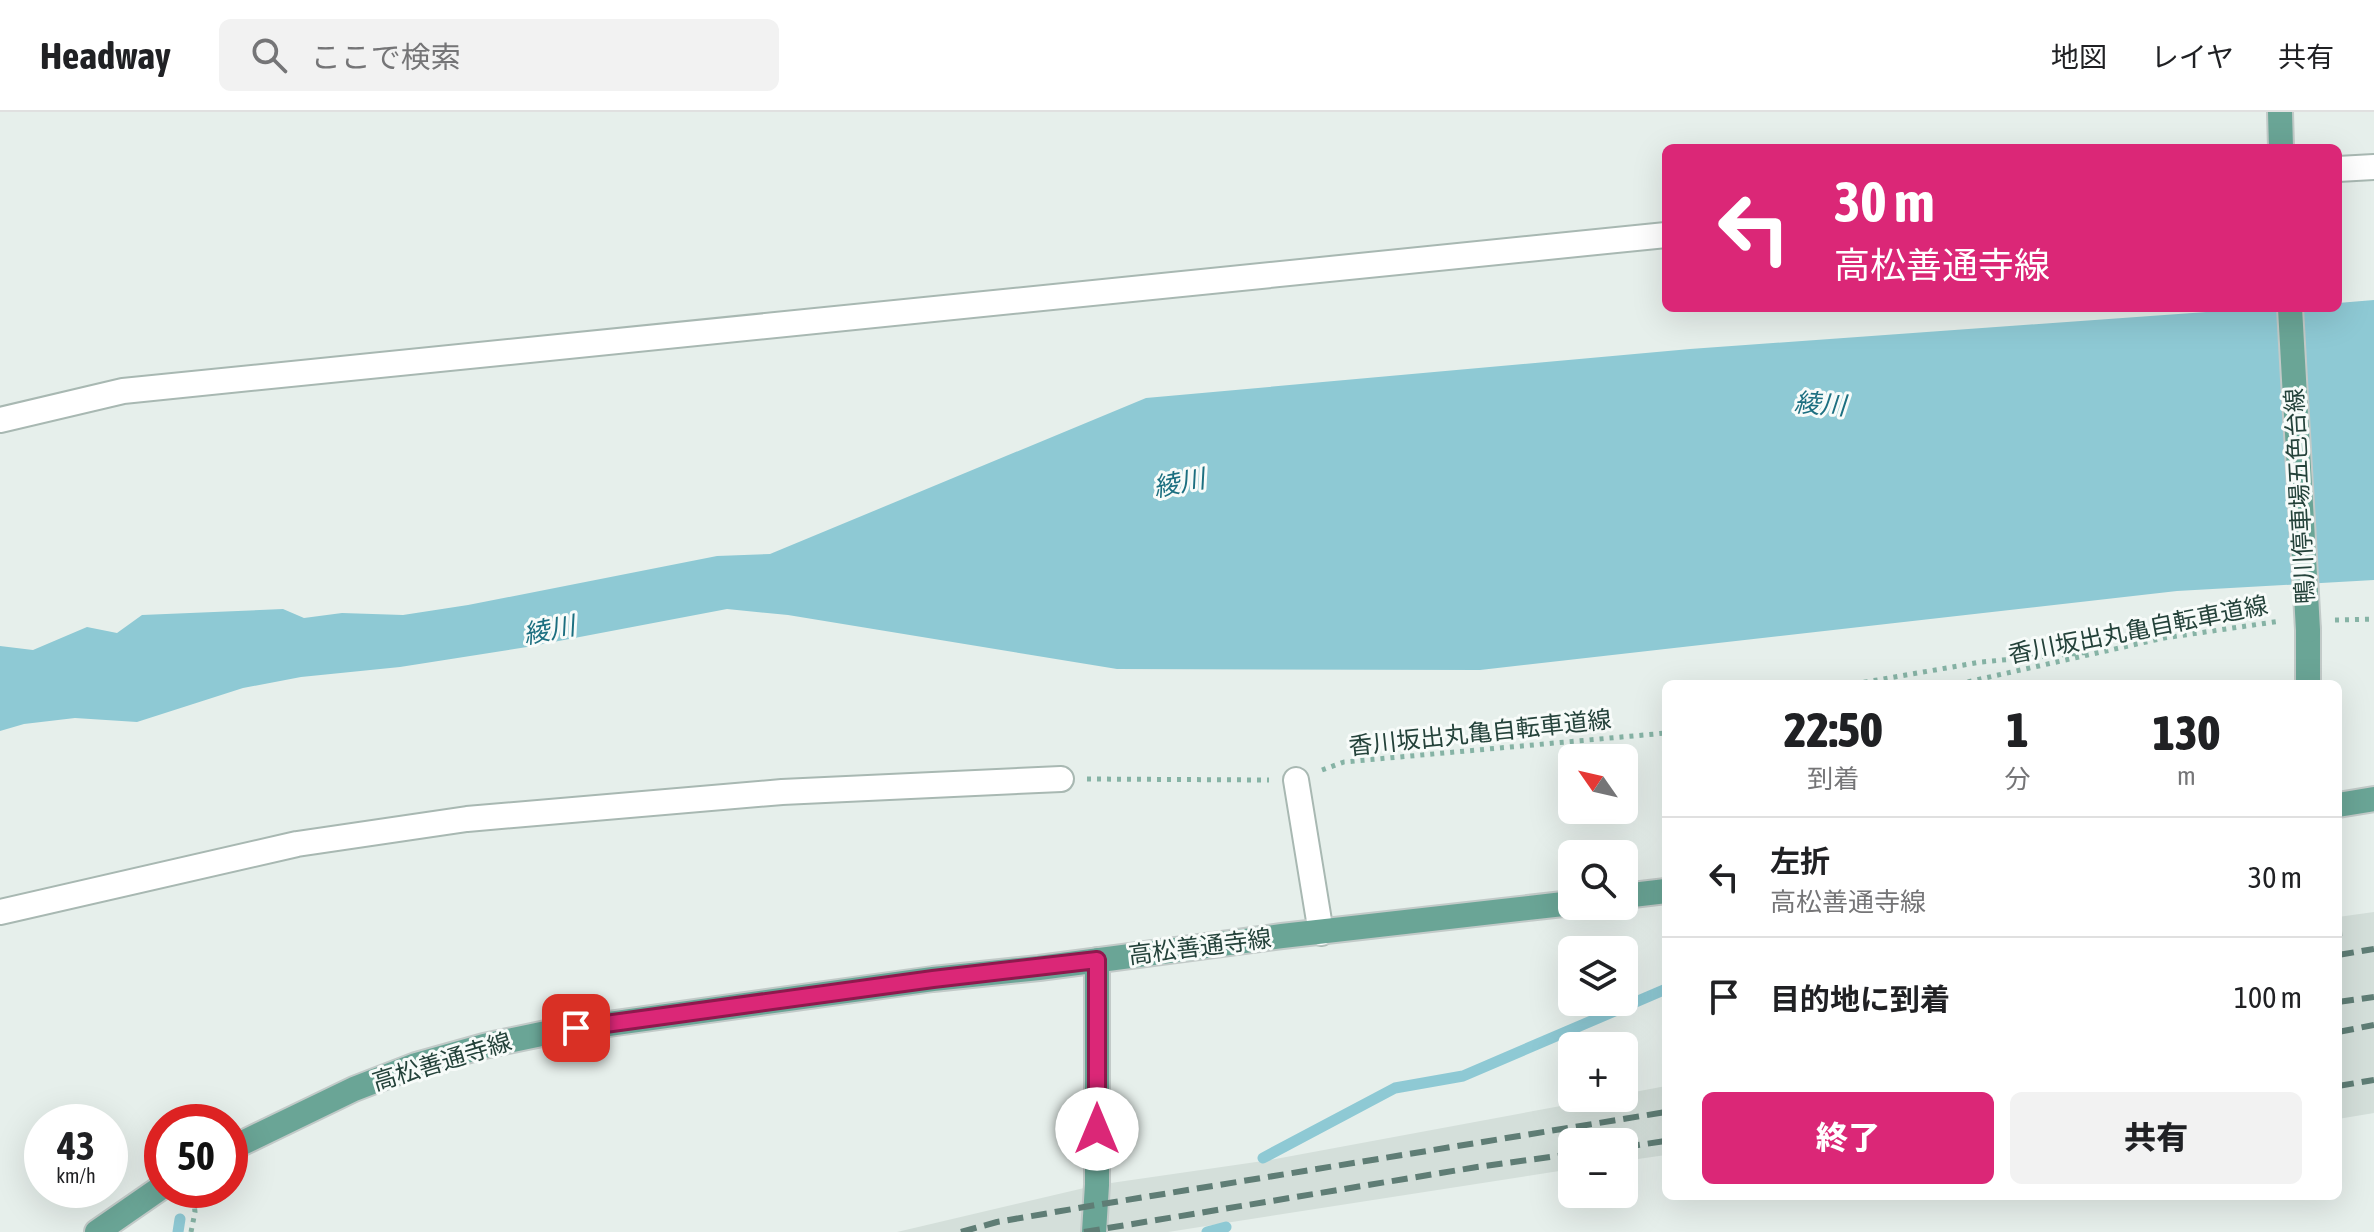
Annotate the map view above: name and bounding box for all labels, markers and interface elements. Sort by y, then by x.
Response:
search box [219,19,779,91]
icon: search [247,33,291,77]
text: Headway [40,34,171,77]
text: ここで検索 [311,40,461,74]
text: 地図 [2051,41,2107,73]
text: レイヤ [2151,41,2234,73]
text: 共有 [2278,41,2334,73]
text: 30 m [1834,170,1935,234]
icon: left [1702,176,1806,280]
text: 高松善通寺線 [1834,244,2050,286]
water label: 綾川 [1793,387,1850,421]
street label: 鴨川停車場五色台線 [2280,387,2319,605]
water label: 綾川 [1151,463,1210,503]
street label: 香川坂出丸亀自転車道線 [2006,591,2270,668]
water label: 綾川 [521,610,580,650]
text: 22:50 [1784,702,1883,757]
text: 1 [2006,702,2029,757]
street label: 香川坂出丸亀自転車道線 [1347,705,1613,760]
text: 130 [2152,705,2220,760]
north arrow [1558,744,1638,824]
map controls [1558,744,1638,1208]
text: m [2177,761,2196,791]
text: 到着 [1807,764,1859,794]
text: 分 [2005,764,2031,794]
button: search [1558,840,1638,920]
text: 左折 [1770,844,1830,878]
icon: left [1702,855,1746,899]
text: 30 m [2248,860,2302,894]
text: 高松善通寺線 [1770,887,1926,917]
street label: 高松善通寺線 [1127,924,1273,969]
button: layers [1558,936,1638,1016]
icon: arrive [1702,975,1746,1019]
text: 100 m [2234,980,2302,1014]
text: 目的地に到着 [1770,982,1950,1016]
pin [542,994,610,1062]
icon: arrive [554,1006,598,1050]
street label: 高松善通寺線 [369,1028,515,1095]
button: + [1558,1032,1638,1112]
position arrow [1055,1087,1139,1171]
button: 終了 [1702,1092,1994,1184]
button: 共有 [2010,1092,2302,1184]
speed limit sign: 50 [144,1104,248,1208]
text: 43 [57,1123,95,1168]
button: − [1558,1128,1638,1208]
text: km/h [56,1164,96,1187]

